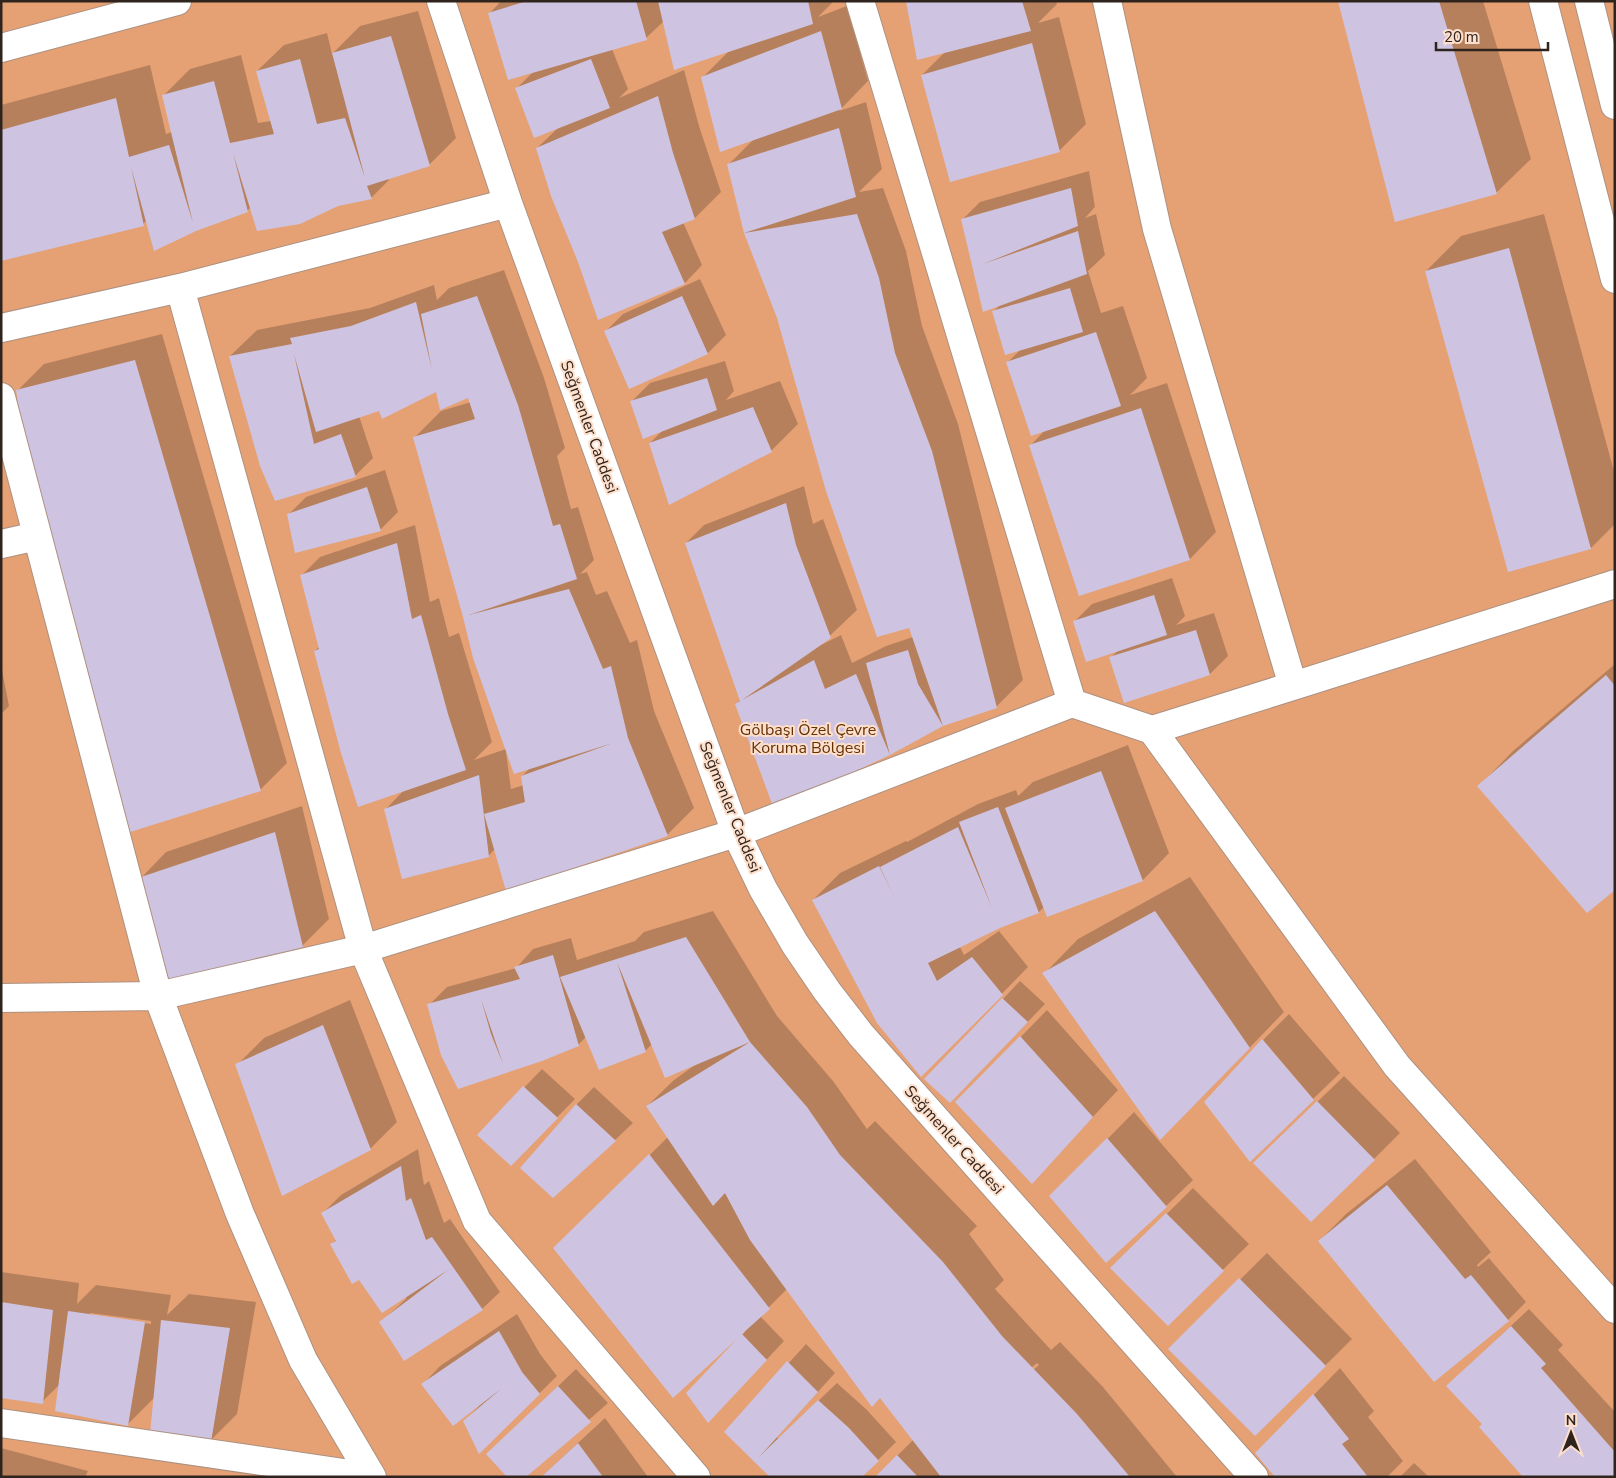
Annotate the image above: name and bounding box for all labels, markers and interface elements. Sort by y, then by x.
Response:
scale bar [1436,20,1548,52]
text: 20 m [1444,27,1479,47]
street label: Seğmenler Caddesi [555,358,623,496]
park label: Gölbaşı Özel Çevre Koruma Bölgesi [740,719,876,759]
street label: Seğmenler Caddesi [694,738,766,876]
street label: Seğmenler Caddesi [899,1081,1009,1199]
north arrow [1546,1408,1596,1458]
text: N [1566,1411,1576,1430]

